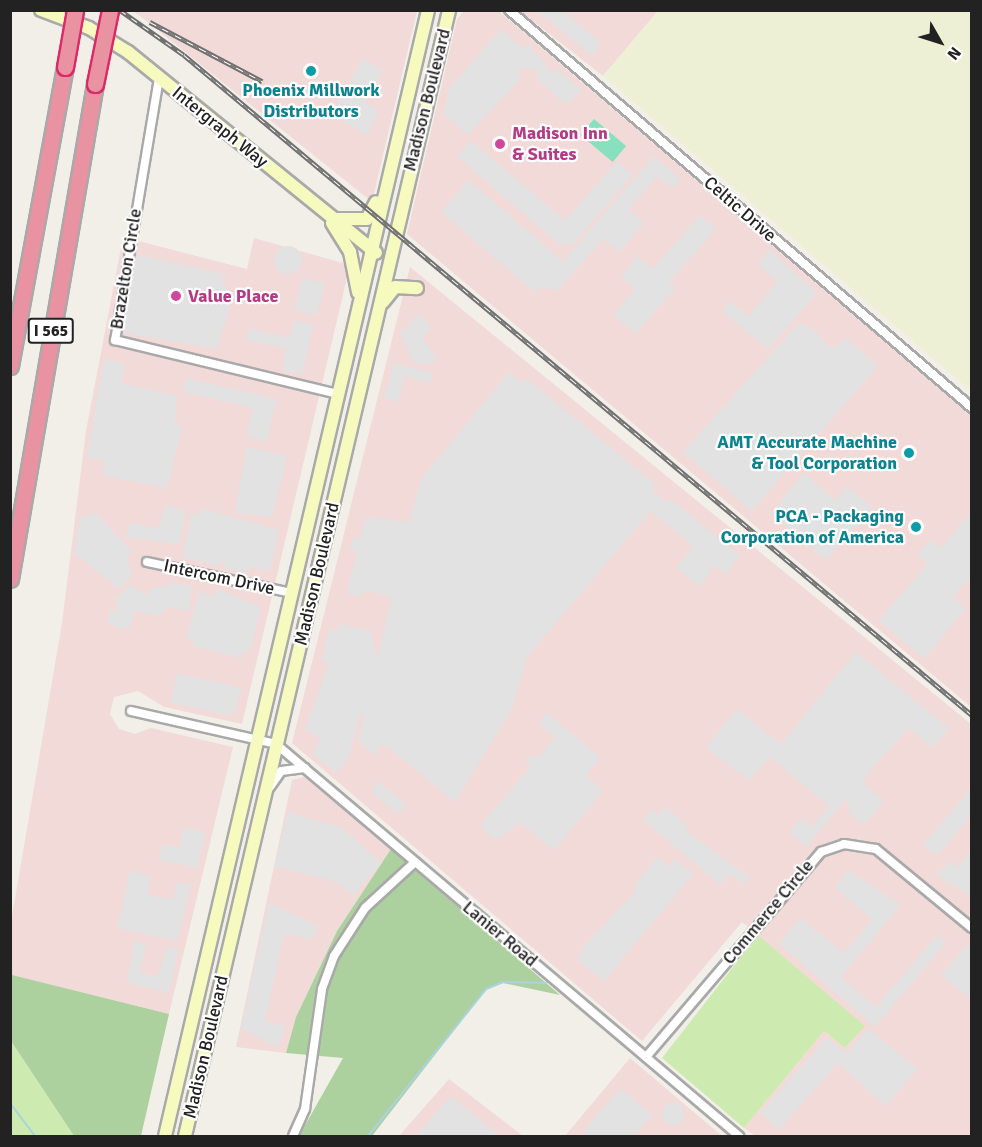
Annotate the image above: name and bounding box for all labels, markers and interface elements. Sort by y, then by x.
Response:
north arrow [910,12,970,72]
street label: Madison Boulevard [399,26,455,174]
text: N [943,43,965,64]
marker: Phoenix Millwork Distributors [304,64,318,78]
place label: Phoenix Millwork Distributors [242,80,380,122]
street label: Intergraph Way [168,82,272,172]
place label: Madison Inn & Suites [512,123,608,166]
marker: Madison Inn & Suites [493,137,507,151]
street label: Celtic Drive [699,172,781,246]
street label: Brazelton Circle [106,207,146,331]
place label: Value Place [188,285,278,307]
marker: Value Place [169,289,183,303]
road number: I 565 [27,318,75,344]
place label: AMT Accurate Machine & Tool Corporation [717,432,897,474]
marker: AMT Accurate Machine & Tool Corporation [902,446,916,460]
street label: Madison Boulevard [290,500,344,648]
place label: PCA - Packaging Corporation of America [721,506,904,548]
marker: PCA - Packaging Corporation of America [909,520,923,534]
street label: Intercom Drive [162,555,276,599]
street label: Commerce Circle [718,855,818,969]
street label: Lanier Road [458,896,542,972]
street label: Madison Boulevard [179,973,233,1121]

